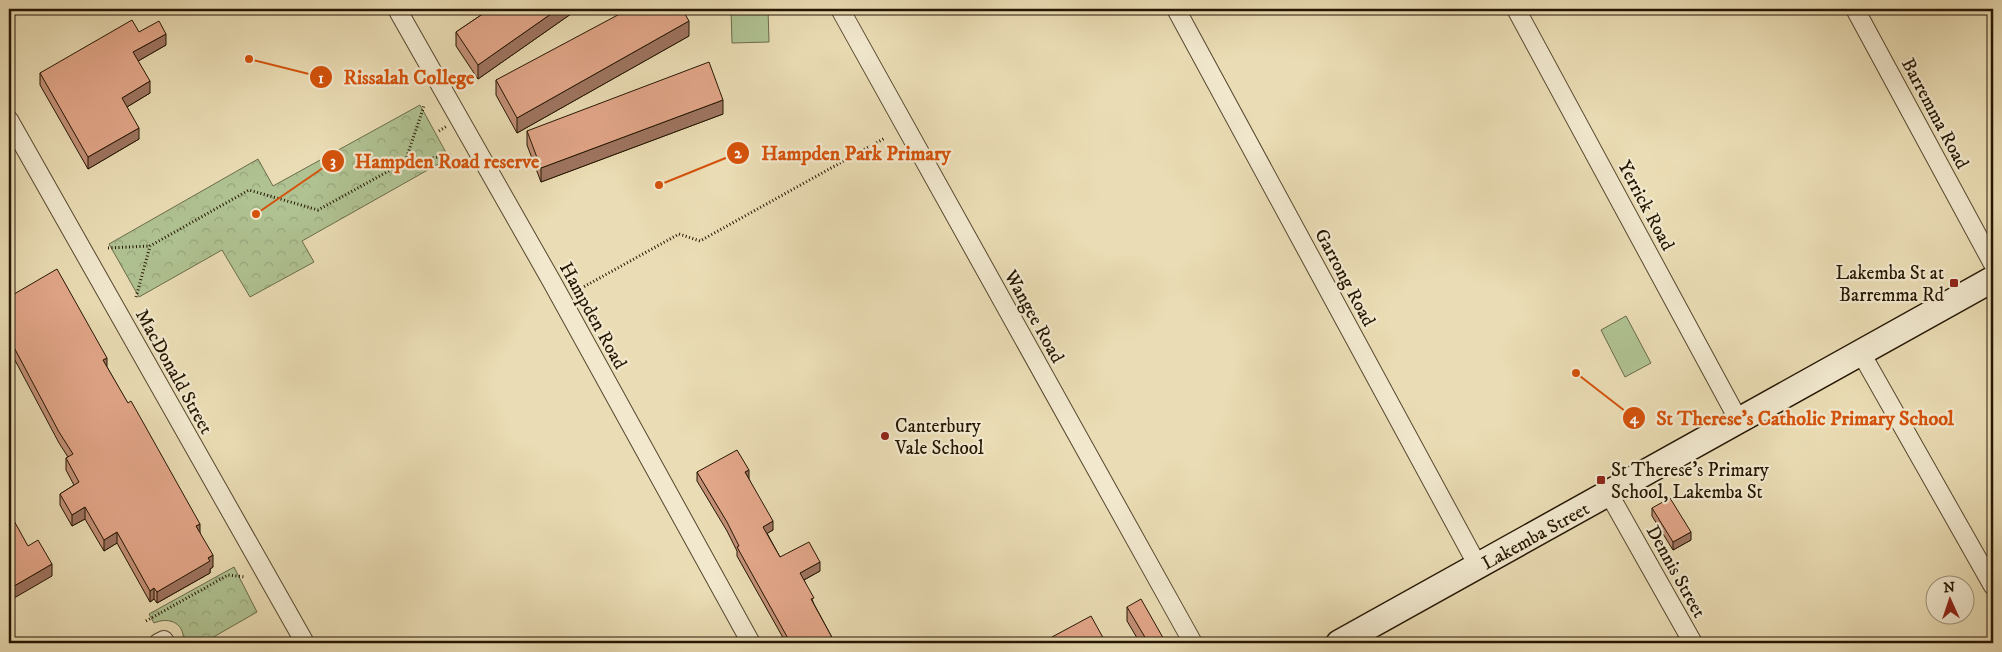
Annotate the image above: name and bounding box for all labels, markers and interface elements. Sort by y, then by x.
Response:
street label: Barremma Road [1896,54,1974,173]
callout: Rissalah College [308,60,484,95]
text: Rissalah College [344,66,475,91]
text: 1 [318,69,324,88]
callout: Hampden Park Primary [726,135,960,170]
text: Hampden Park Primary [761,142,951,167]
callout: Hampden Road reserve [320,143,550,178]
text: 2 [734,144,742,163]
text: Hampden Road reserve [355,150,540,175]
text: 3 [330,152,336,171]
street label: Yerrick Road [1612,157,1679,255]
street label: Garrong Road [1309,225,1380,331]
street label: Hampden Road [554,258,632,374]
place label: Lakemba St at Barremma Rd [1836,262,1945,307]
street label: Wangee Road [998,265,1069,368]
marker: Lakemba St at Barremma Rd [1948,277,1960,289]
street label: MacDonald Street [130,305,217,438]
callout: St Therese's Catholic Primary School [1621,400,1964,435]
text: St Therese's Catholic Primary School [1656,407,1955,432]
text: 4 [1629,409,1640,428]
place label: Canterbury Vale School [894,415,984,460]
marker: Canterbury Vale School [879,430,891,442]
place label: St Therese's Primary School, Lakemba St [1611,459,1770,504]
marker: St Therese's Primary School, Lakemba St [1595,474,1607,486]
street label: Lakemba Street [1478,497,1593,575]
street label: Dennis Street [1641,521,1711,622]
north arrow [1924,574,1974,624]
text: N [1943,579,1956,597]

